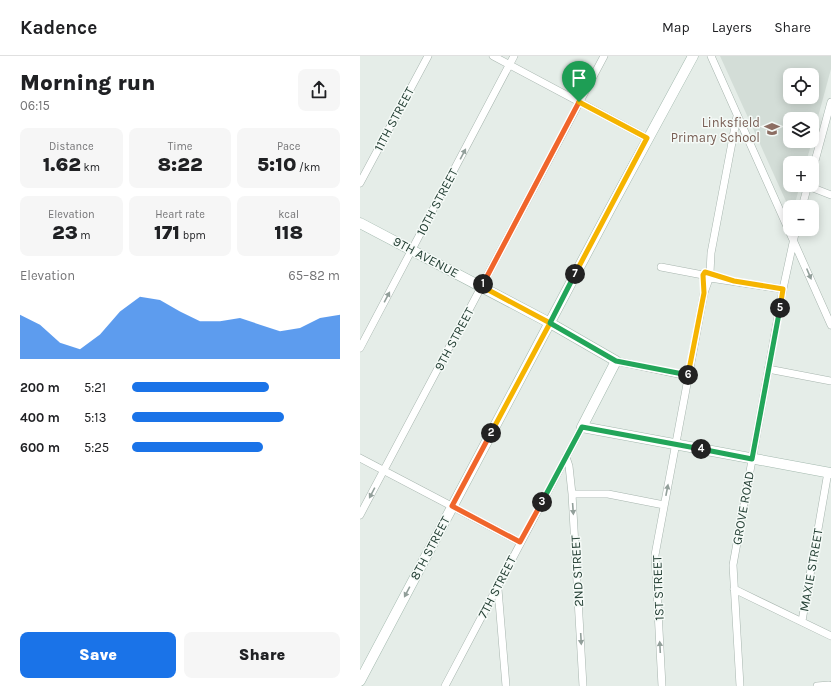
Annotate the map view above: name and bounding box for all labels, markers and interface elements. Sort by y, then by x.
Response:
text: Kadence [20,17,97,39]
text: Map [662,19,690,36]
text: Layers [712,19,752,36]
text: Share [774,19,811,36]
pin [562,61,596,102]
icon: arrive [568,67,590,89]
map controls [783,68,819,236]
button: locate [783,68,819,104]
button: share [298,69,340,111]
text: Morning run [20,70,155,96]
street label: 11TH STREET [371,84,417,154]
text: 06:15 [20,98,50,113]
button: layers [783,112,819,148]
place label: Linksfield Primary School [671,115,760,145]
school or university icon: Linksfield Primary School [763,120,781,138]
text: Distance [49,140,94,153]
text: Time [168,140,192,153]
text: Pace [277,140,300,153]
one-way arrow [459,148,466,159]
text: 1.62 [43,153,81,176]
text: 8:22 [157,153,203,176]
text: 5:10 [257,153,296,176]
button: + [783,156,819,192]
text: km [81,161,100,174]
text: /km [296,161,320,174]
street label: 10TH STREET [413,165,461,238]
button: − [783,200,819,236]
text: Elevation [48,208,95,221]
text: Heart rate [155,208,205,221]
text: kcal [278,208,299,221]
text: 23 [52,221,78,244]
text: 171 [154,221,180,244]
text: 118 [274,221,303,244]
text: m [78,229,91,242]
text: bpm [180,229,206,242]
street label: 9TH AVENUE [391,233,461,281]
pin: 7 [565,264,585,284]
text: 7 [572,267,578,280]
text: Elevation [20,268,75,283]
text: 65–82 m [288,268,340,283]
one-way arrow [806,269,812,281]
pin: 1 [473,274,493,294]
text: 1 [481,277,485,290]
one-way arrow [384,291,391,302]
pin: 5 [770,298,790,318]
text: 5 [777,301,783,314]
street label: 9TH STREET [431,304,477,373]
pin: 6 [678,365,698,385]
text: 6 [685,368,691,381]
text: 200 m [20,380,60,395]
text: 5:21 [84,380,106,395]
text: 400 m [20,410,60,425]
text: 5:13 [84,410,106,425]
pin: 2 [481,423,501,443]
text: 2 [488,426,494,439]
pin: 4 [691,439,711,459]
text: 600 m [20,440,60,455]
text: 5:25 [84,440,109,455]
text: 4 [698,442,704,455]
street label: GROVE ROAD [729,470,757,546]
one-way arrow [665,484,671,496]
one-way arrow [369,487,375,499]
pin: 3 [532,492,552,512]
text: 3 [539,495,545,508]
one-way arrow [569,503,576,515]
street label: 8TH STREET [407,513,453,582]
street label: MAXIE STREET [796,527,826,613]
street label: 2ND STREET [568,534,586,607]
street label: 7TH STREET [475,553,519,621]
street label: 1ST STREET [649,555,667,621]
one-way arrow [403,586,410,598]
button: Save [20,632,176,678]
button: Share [184,632,340,678]
one-way arrow [577,633,584,645]
one-way arrow [656,641,663,653]

